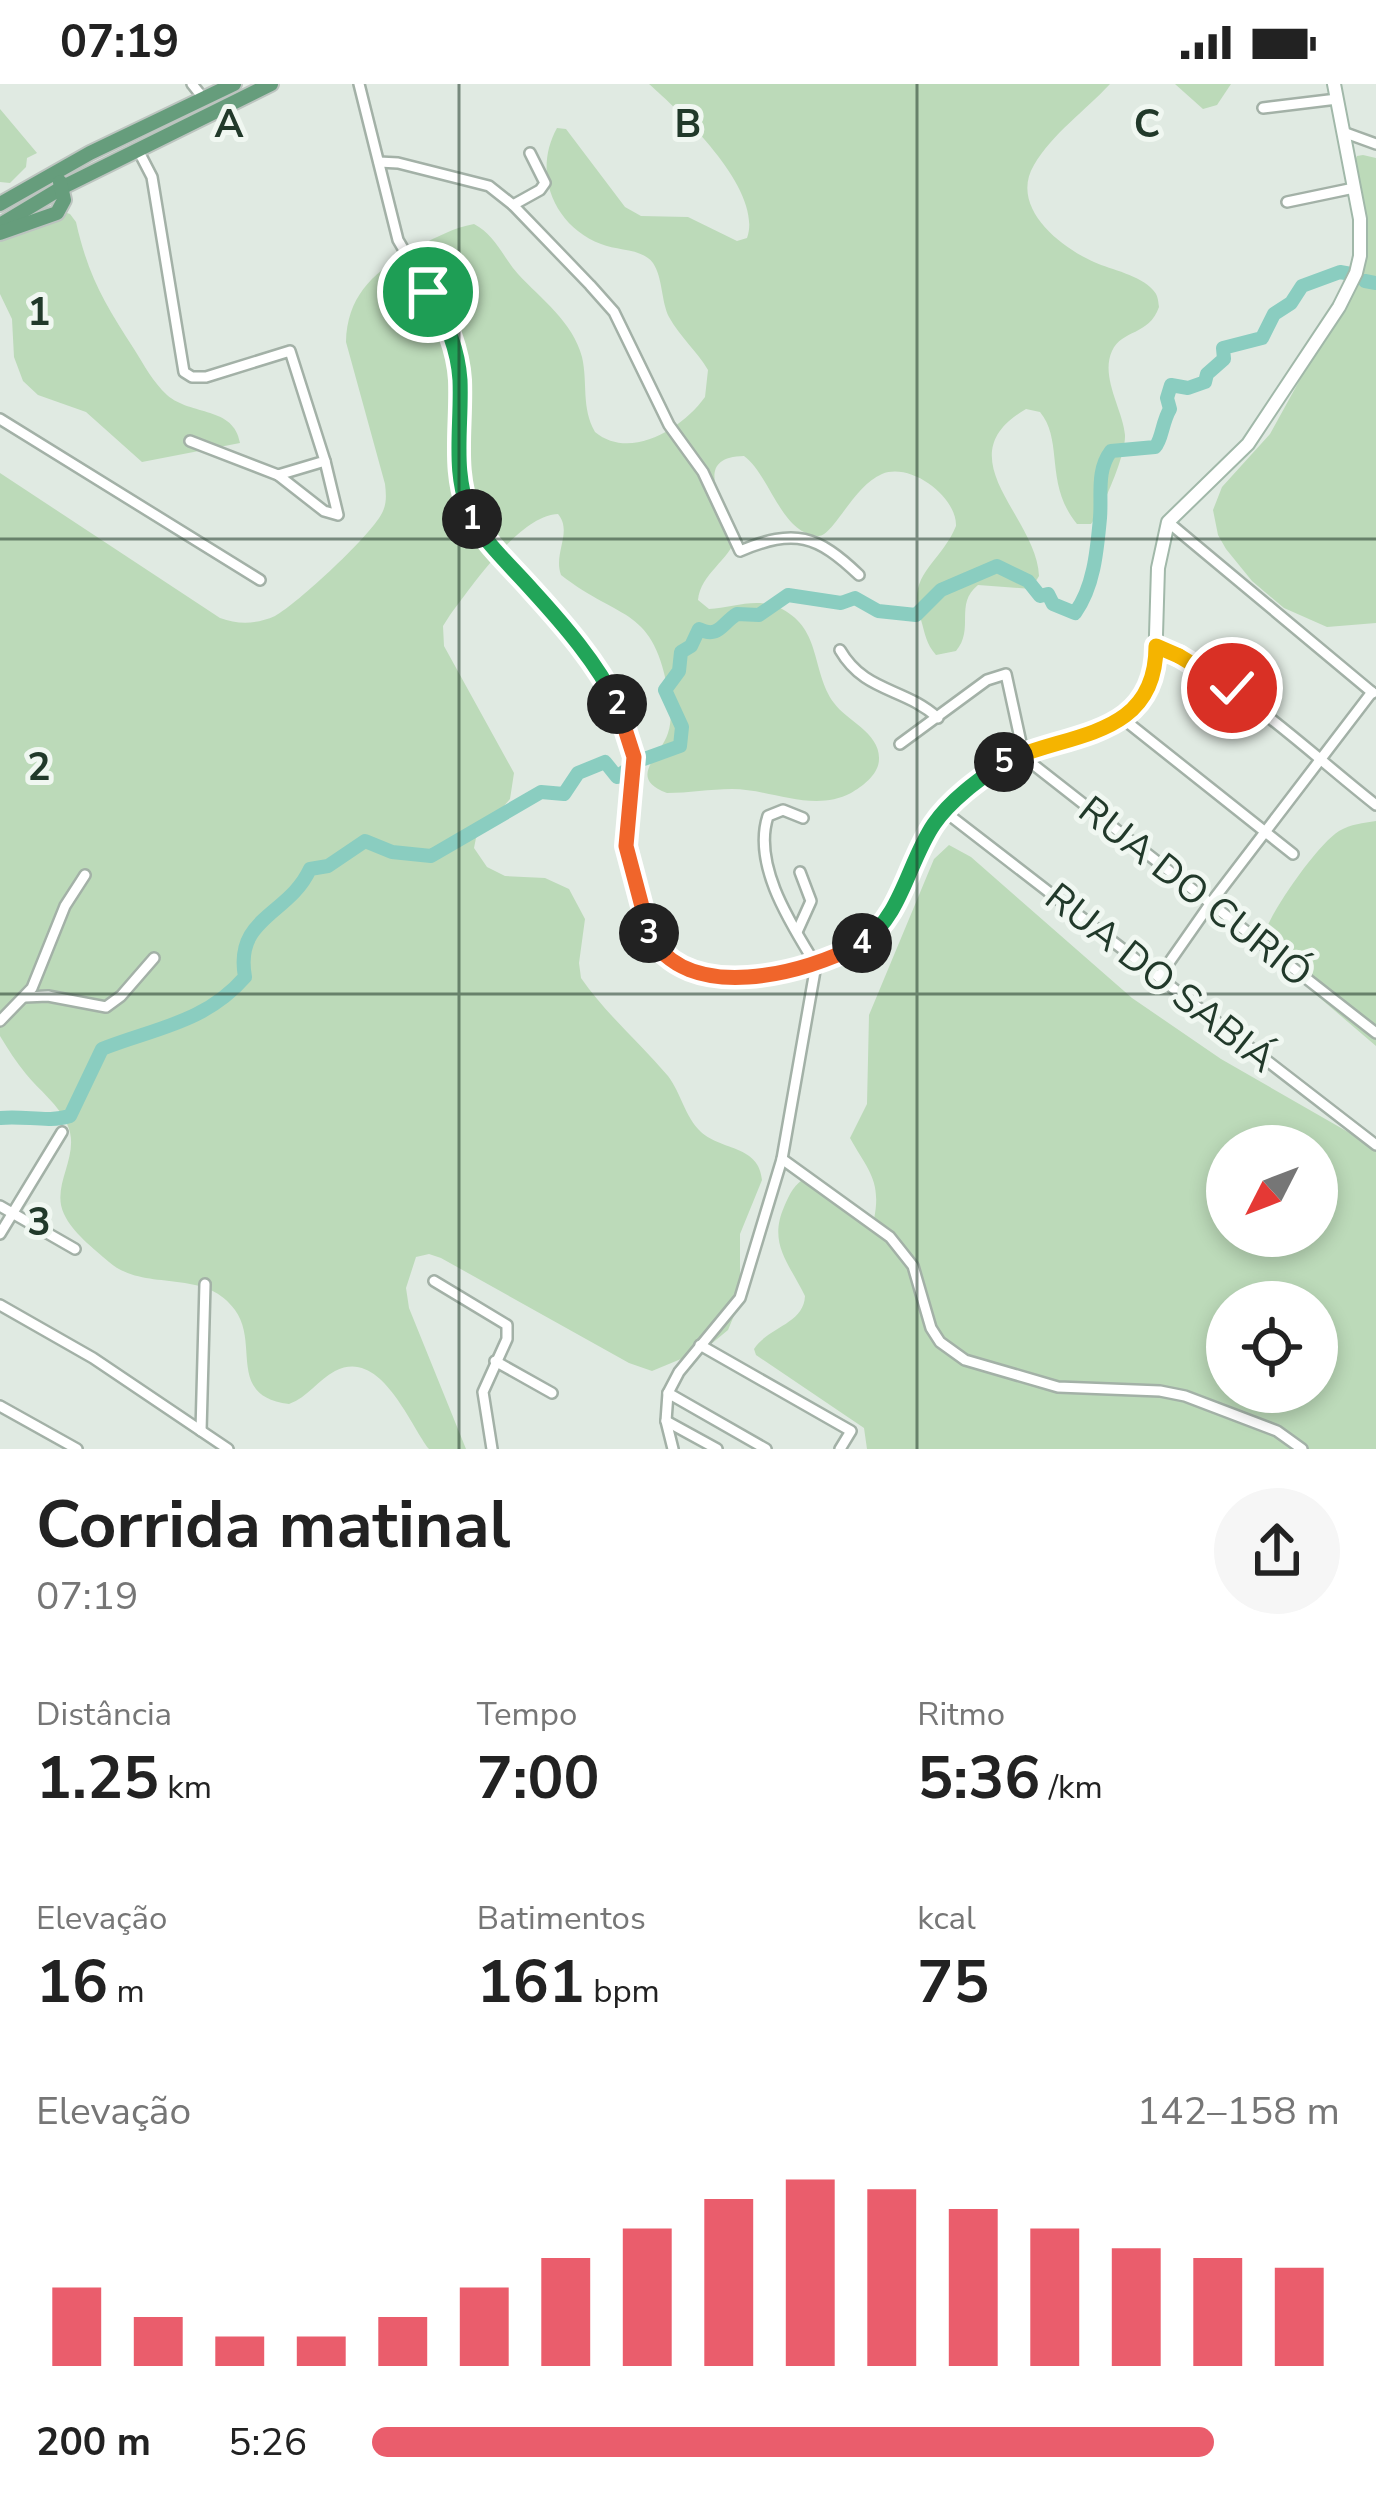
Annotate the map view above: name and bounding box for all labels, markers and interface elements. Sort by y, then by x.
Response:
text: 07:19 [60,12,179,73]
text: A [214,98,244,151]
text: B [675,98,701,151]
text: C [1134,98,1160,151]
pin [377,241,479,343]
icon: arrive [395,259,461,325]
text: 1 [27,286,51,339]
pin: 1 [442,489,502,549]
text: 1 [462,496,482,541]
pin [1181,637,1283,739]
icon: check [1199,655,1265,721]
pin: 2 [587,674,647,734]
text: 2 [607,681,627,726]
pin: 5 [974,732,1034,792]
text: 5 [994,739,1014,784]
text: 2 [27,741,51,794]
street label: RUA DO CURIÓ [1067,784,1323,1000]
street label: RUA DO SABIÁ [1034,871,1286,1085]
pin: 3 [619,903,679,963]
text: 3 [639,910,659,955]
pin: 4 [832,913,892,973]
text: 4 [852,920,872,965]
north arrow [1206,1125,1338,1257]
map controls [1206,1125,1338,1413]
text: 3 [27,1196,51,1249]
button: locate [1206,1281,1338,1413]
text: Corrida matinal [36,1480,511,1570]
button: share [1214,1488,1340,1614]
text: 07:19 [36,1570,139,1623]
text: Distância [36,1692,172,1737]
text: Tempo [477,1692,577,1737]
text: Ritmo [917,1692,1005,1737]
text: 1.25 [36,1737,159,1819]
text: 7:00 [477,1737,600,1819]
text: 5:36 [917,1737,1040,1819]
text: km [159,1765,212,1810]
text: /km [1040,1765,1103,1810]
text: Elevação [36,1896,167,1941]
text: Batimentos [477,1896,646,1941]
text: kcal [917,1896,976,1941]
text: 16 [36,1941,108,2023]
text: 161 [477,1941,585,2023]
text: 75 [917,1941,989,2023]
text: m [108,1969,145,2014]
text: bpm [585,1969,660,2014]
text: Elevação [36,2085,191,2138]
text: 142–158 m [1137,2085,1340,2138]
text: 200 m [36,2416,151,2469]
text: 5:26 [228,2416,307,2469]

